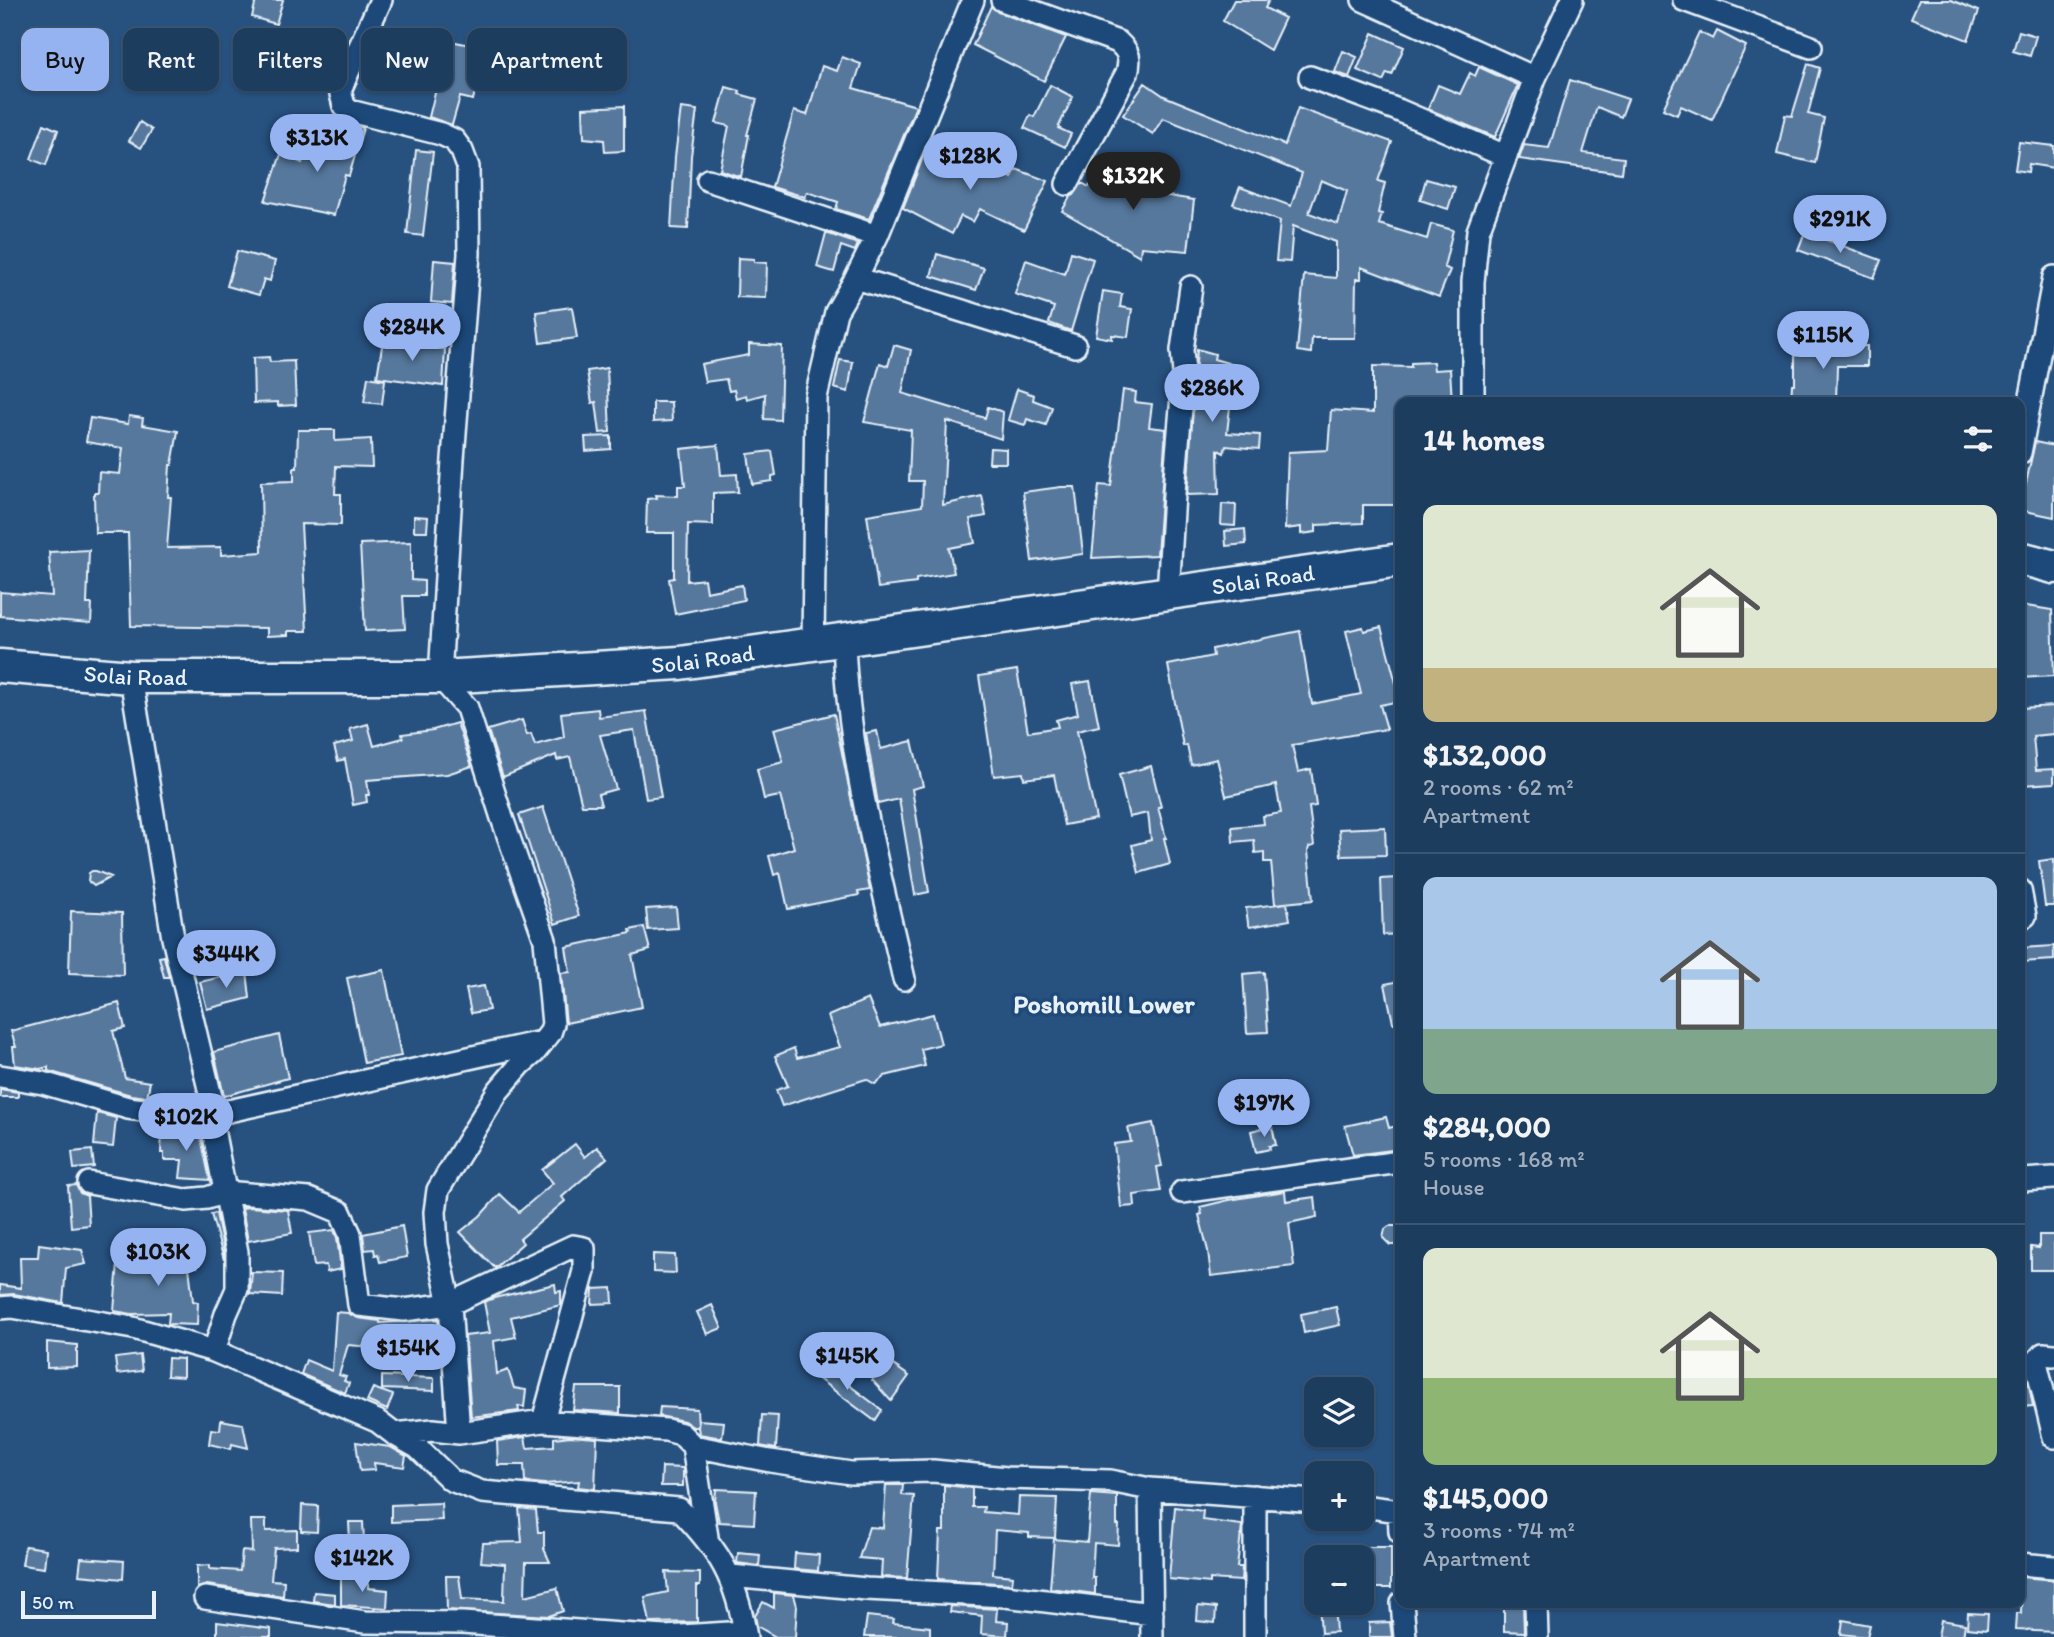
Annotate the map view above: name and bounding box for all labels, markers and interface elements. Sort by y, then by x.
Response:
chip: Buy [21,28,109,91]
chip: Rent [123,28,219,91]
chip: Filters [233,28,347,91]
chip: New [361,28,453,91]
chip: Apartment [467,28,627,91]
pin: $313K [268,114,366,174]
text: $313K [286,123,348,151]
pin: $128K [921,132,1019,192]
text: $128K [939,141,1001,169]
pin: $132K [1084,152,1182,212]
text: $132K [1102,161,1164,189]
pin: $291K [1791,196,1889,255]
text: $291K [1809,204,1871,232]
pin: $284K [363,304,461,363]
text: $284K [380,312,444,340]
pin: $115K [1774,312,1872,371]
text: $115K [1793,320,1853,348]
pin: $286K [1163,364,1261,424]
text: $286K [1180,373,1244,401]
icon: filters [1959,420,1997,458]
text: 14 homes [1423,421,1545,458]
icon: home [1647,550,1773,676]
street label: Solai Road [1210,558,1317,601]
street label: Solai Road [651,638,756,679]
street label: Solai Road [83,659,188,691]
text: $132,000 [1423,736,1547,773]
text: 2 rooms · 62 m² [1423,773,1574,801]
text: Apartment [1423,801,1530,829]
icon: home [1647,922,1773,1048]
pin: $344K [177,930,275,990]
text: $344K [193,939,259,967]
district label: Poshomill Lower [1013,988,1195,1020]
pin: $197K [1215,1080,1313,1139]
text: $197K [1234,1088,1294,1116]
pin: $102K [137,1094,235,1153]
text: $102K [154,1102,218,1130]
text: $284,000 [1423,1108,1551,1145]
text: 5 rooms · 168 m² [1423,1145,1585,1173]
text: House [1423,1173,1485,1201]
pin: $103K [109,1228,207,1288]
text: $103K [126,1237,190,1265]
icon: home [1647,1293,1773,1419]
pin: $154K [359,1324,457,1384]
pin: $145K [798,1332,896,1392]
text: $154K [377,1333,439,1361]
text: $145K [816,1341,878,1369]
map controls [1304,1377,1374,1615]
button: layers [1304,1377,1374,1447]
button: + [1304,1461,1374,1531]
text: $145,000 [1423,1479,1548,1516]
text: 3 rooms · 74 m² [1423,1516,1575,1544]
pin: $142K [313,1534,411,1594]
text: $142K [331,1543,393,1571]
text: Apartment [1423,1544,1530,1572]
button: − [1304,1545,1374,1615]
scale bar [21,1588,156,1620]
text: 50 m [32,1591,74,1614]

